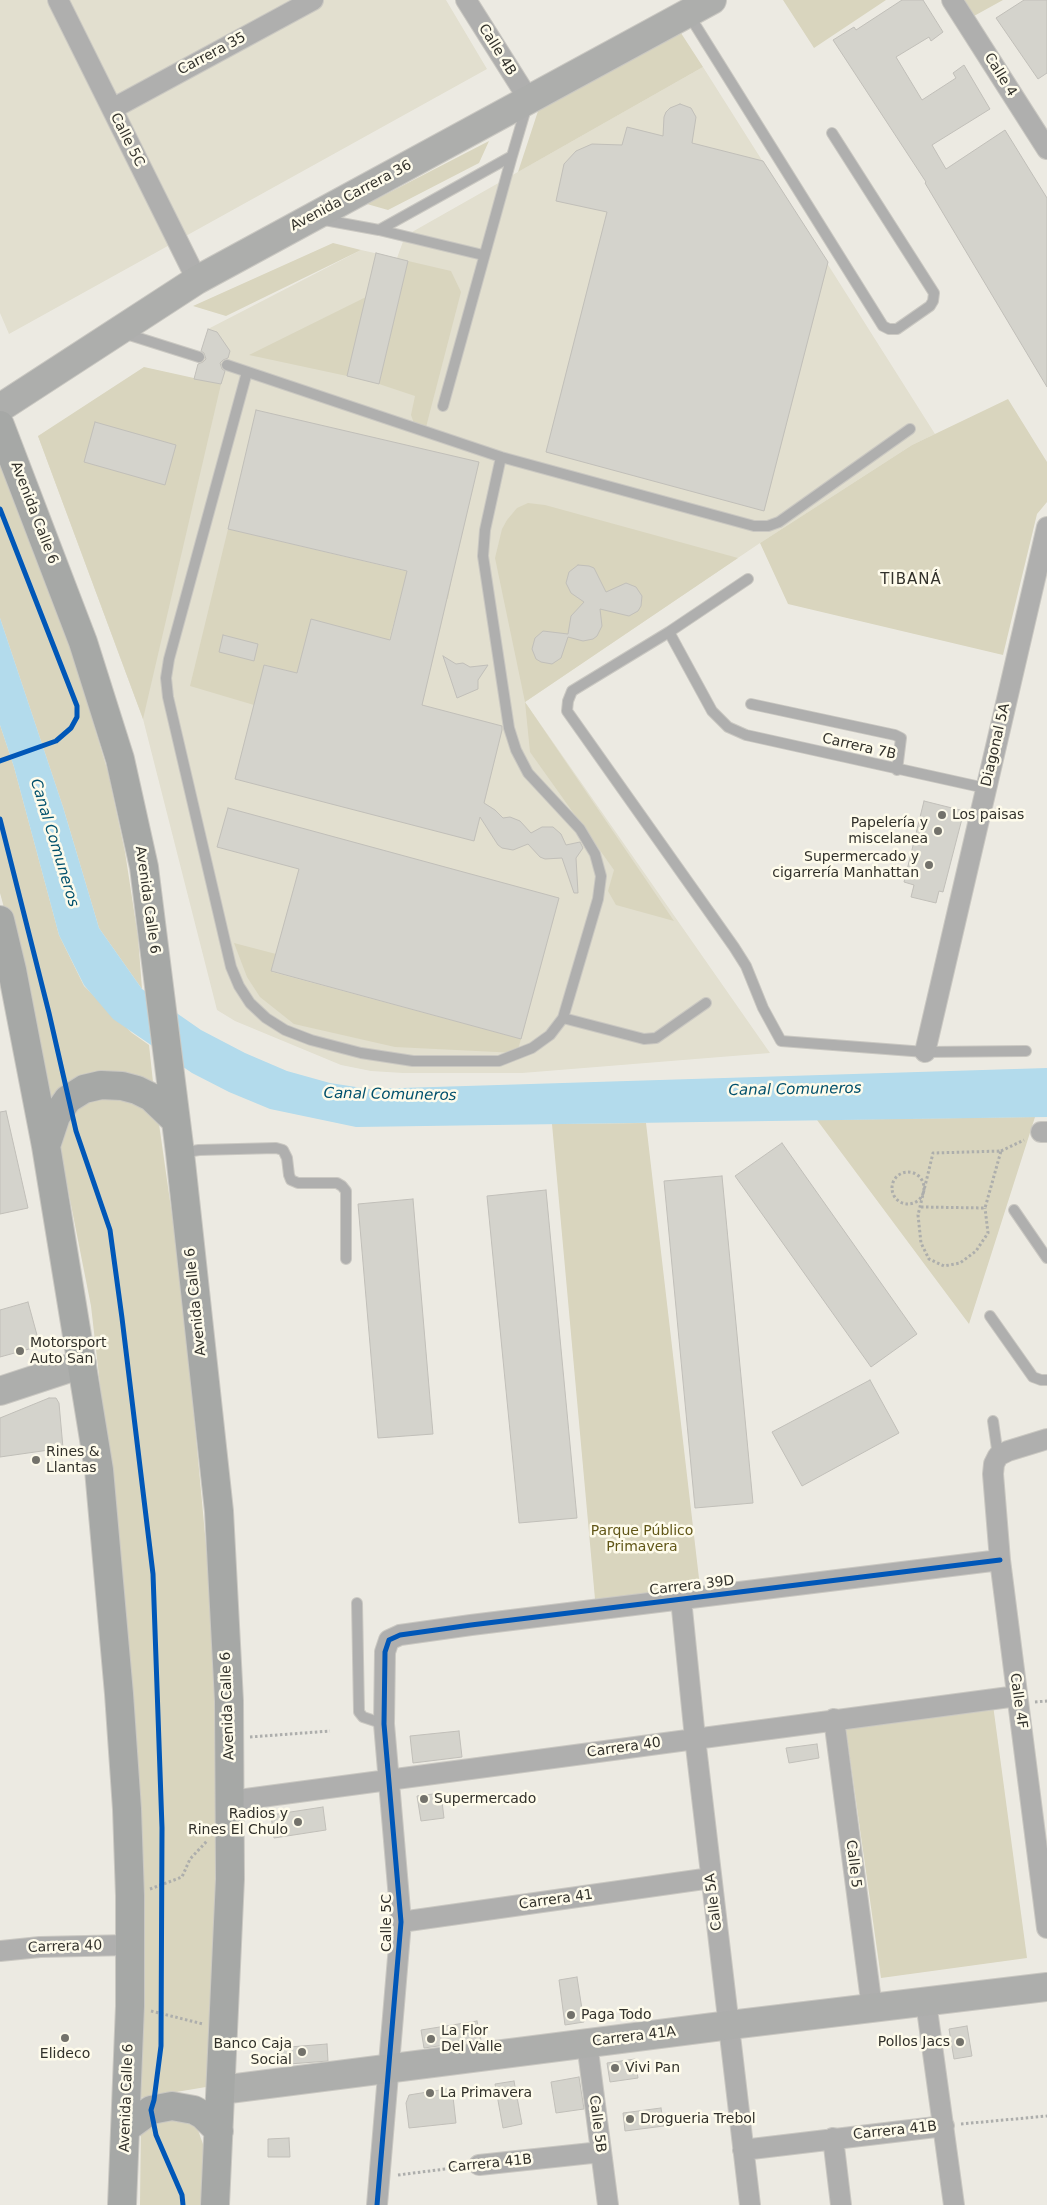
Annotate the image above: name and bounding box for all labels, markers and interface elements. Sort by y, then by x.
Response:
street label: Calle 4B [475,21,519,79]
street label: Carrera 35 [175,29,249,79]
street label: Calle 4 [980,50,1020,100]
street label: Calle 5C [106,110,148,170]
street label: Avenida Carrera 36 [288,157,414,235]
street label: Avenida Calle 6 [7,459,61,567]
district label: TIBANÁ [879,571,943,589]
street label: Diagonal 5A [978,702,1014,788]
street label: Carrera 7B [820,730,898,764]
water label: Canal Comuneros [26,777,82,909]
place label: Los paisas [952,807,1024,823]
marker: Los paisas [936,809,948,821]
place label: Papelería y miscelanea [848,815,928,848]
marker: Papelería y miscelanea [932,825,944,837]
street label: Avenida Calle 6 [131,845,163,955]
place label: Supermercado y cigarrería Manhattan [772,849,919,882]
marker: Supermercado y cigarrería Manhattan [923,859,935,871]
water label: Canal Comuneros [728,1080,862,1100]
water label: Canal Comuneros [323,1085,457,1105]
street label: Avenida Calle 6 [182,1247,210,1357]
place label: Motorsport Auto San [30,1335,106,1368]
marker: Motorsport Auto San [14,1345,26,1357]
place label: Rines & Llantas [46,1444,100,1476]
marker: Rines & Llantas [30,1454,42,1466]
park label: Parque Público Primavera [591,1523,693,1555]
street label: Carrera 39D [649,1572,735,1600]
street label: Avenida Calle 6 [218,1652,238,1760]
street label: Calle 4F [1006,1672,1030,1730]
street label: Carrera 40 [586,1734,662,1762]
place label: Supermercado [434,1791,536,1807]
marker: Supermercado [418,1793,430,1805]
place label: Radios y Rines El Chulo [188,1806,288,1838]
marker: Radios y Rines El Chulo [292,1816,304,1828]
street label: Calle 5 [842,1839,864,1889]
street label: Calle 5A [702,1872,726,1932]
street label: Carrera 41 [518,1886,594,1914]
street label: Calle 5C [379,1894,395,1952]
street label: Carrera 40 [27,1937,103,1957]
place label: Paga Todo [581,2007,651,2023]
marker: Paga Todo [565,2009,577,2021]
place label: La Flor Del Valle [441,2023,502,2056]
street label: Carrera 41A [591,2024,677,2050]
marker: Elideco [59,2032,71,2044]
marker: La Flor Del Valle [425,2033,437,2045]
place label: Pollos Jacs [878,2034,950,2050]
place label: Banco Caja Social [213,2036,292,2068]
marker: Pollos Jacs [954,2036,966,2048]
street label: Avenida Calle 6 [117,2044,137,2152]
place label: Elideco [40,2046,90,2062]
marker: Banco Caja Social [296,2046,308,2058]
place label: Vivi Pan [625,2060,680,2076]
marker: Vivi Pan [609,2062,621,2074]
place label: La Primavera [440,2085,532,2101]
marker: La Primavera [424,2087,436,2099]
street label: Calle 5B [585,2094,609,2154]
place label: Drogueria Trebol [640,2111,756,2127]
marker: Drogueria Trebol [624,2113,636,2125]
street label: Carrera 41B [852,2118,938,2144]
street label: Carrera 41B [447,2151,533,2177]

